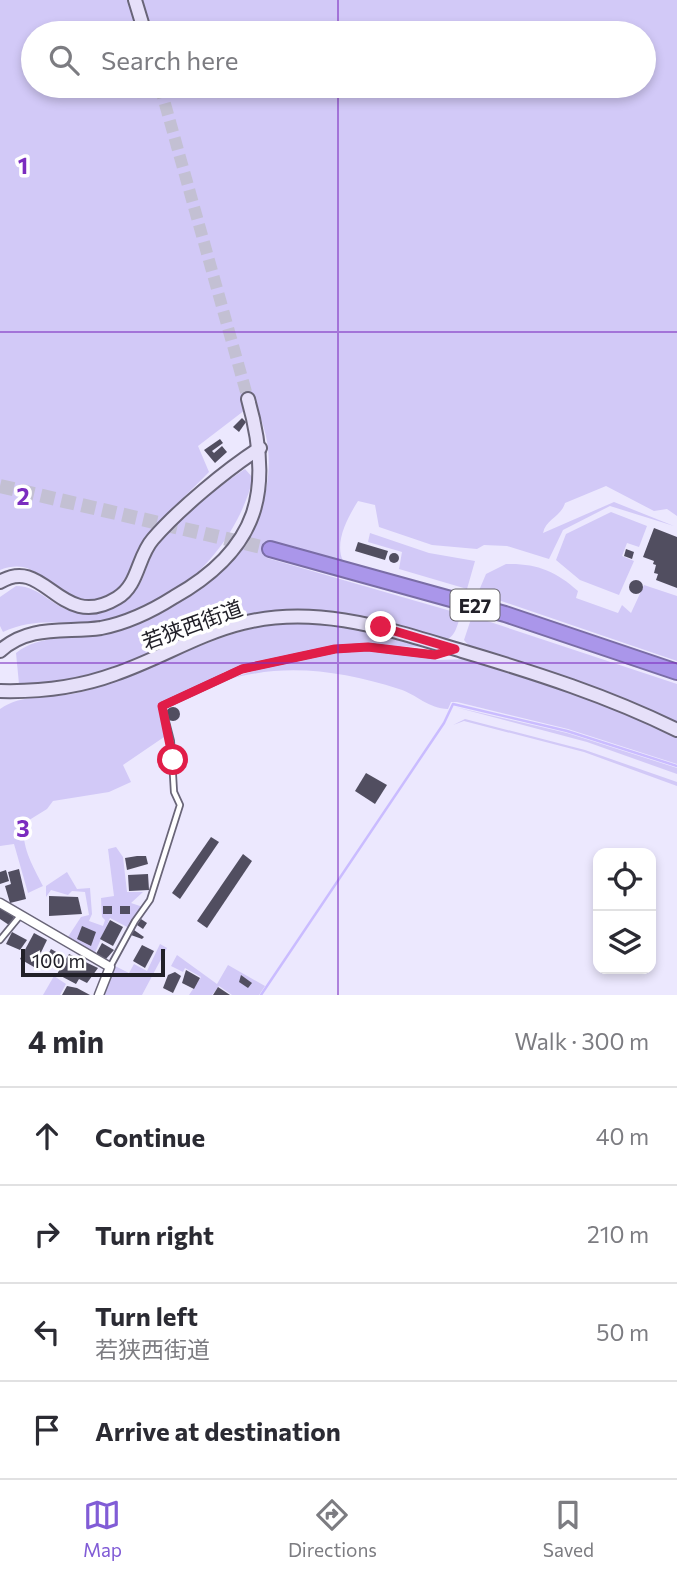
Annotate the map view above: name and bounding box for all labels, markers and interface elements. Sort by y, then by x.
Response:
search box [21,21,656,98]
icon: search [45,41,83,79]
text: Search here [101,44,239,75]
text: 1 [18,151,28,179]
text: 2 [16,482,30,510]
road number: E27 [450,590,500,620]
street label: 若狭西街道 [138,594,246,654]
route end [365,611,396,642]
route start [157,744,188,775]
text: 3 [16,814,30,842]
map controls [593,848,656,974]
button: locate [593,848,656,911]
button: layers [593,911,656,974]
scale bar [21,946,164,978]
text: 100 m [32,949,85,972]
text: 4 min [28,1022,104,1059]
text: Walk · 300 m [515,1027,649,1055]
icon: ahead [28,1117,66,1155]
text: Continue [95,1121,205,1152]
text: 40 m [596,1122,649,1150]
icon: right [28,1215,66,1253]
text: Turn right [95,1219,214,1250]
text: 210 m [587,1220,649,1248]
text: Turn left [95,1300,198,1331]
icon: left [28,1313,66,1351]
text: 50 m [596,1318,649,1346]
text: 若狭西街道 [95,1335,210,1363]
icon: arrive [28,1411,66,1449]
text: Arrive at destination [95,1415,341,1446]
tab: Map [83,1496,122,1561]
tab: Directions [288,1496,377,1561]
tab: Saved [543,1496,594,1561]

